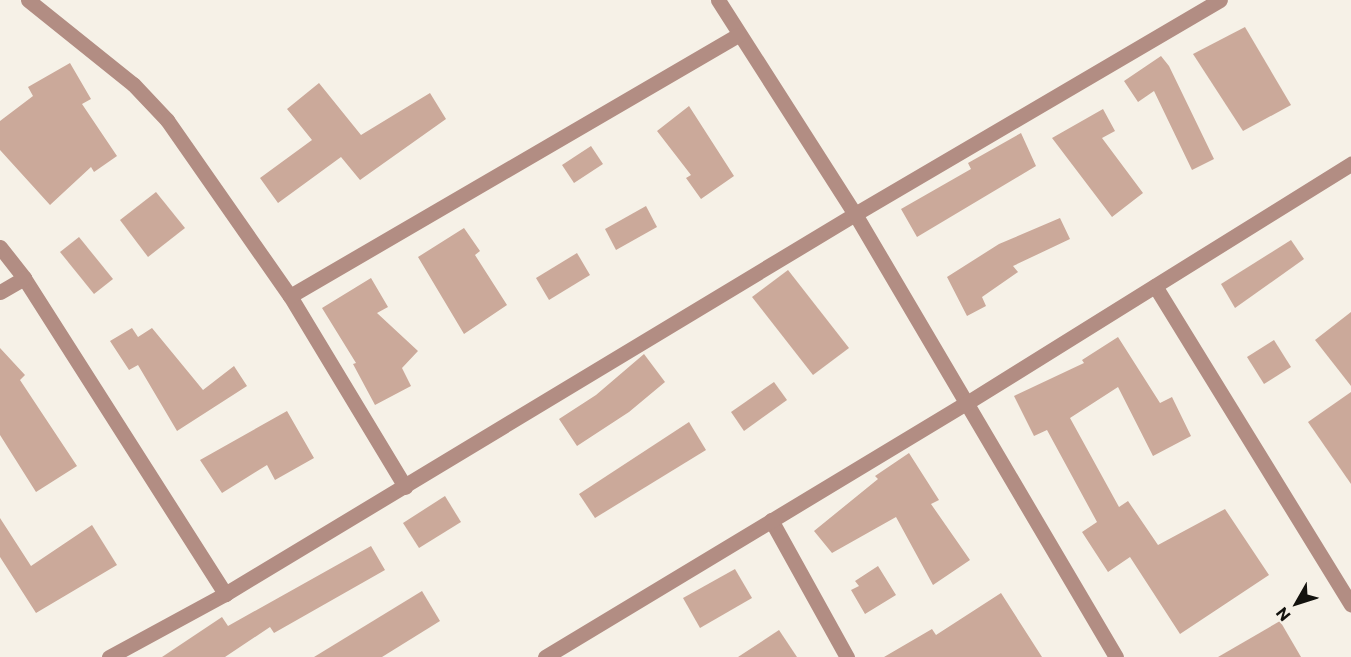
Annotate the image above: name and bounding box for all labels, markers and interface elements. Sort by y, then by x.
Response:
north arrow [1267,573,1327,633]
text: N [1271,604,1294,625]

